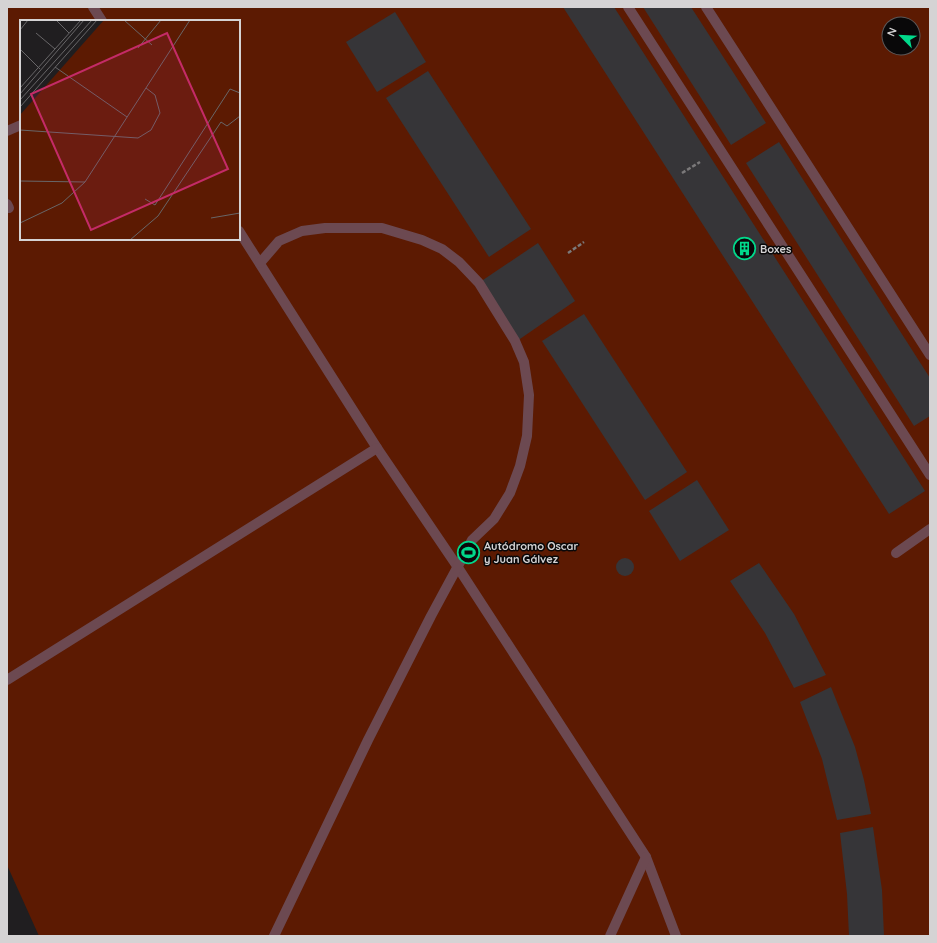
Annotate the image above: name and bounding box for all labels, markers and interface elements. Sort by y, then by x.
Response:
north arrow [881,16,921,56]
inset map [20,20,240,240]
text: N [884,25,900,38]
building icon: Boxes [731,236,757,262]
place label: Boxes [760,242,791,256]
sports icon: Autódromo Oscar y Juan Gálvez [455,539,481,565]
place label: Autódromo Oscar y Juan Gálvez [484,539,578,566]

